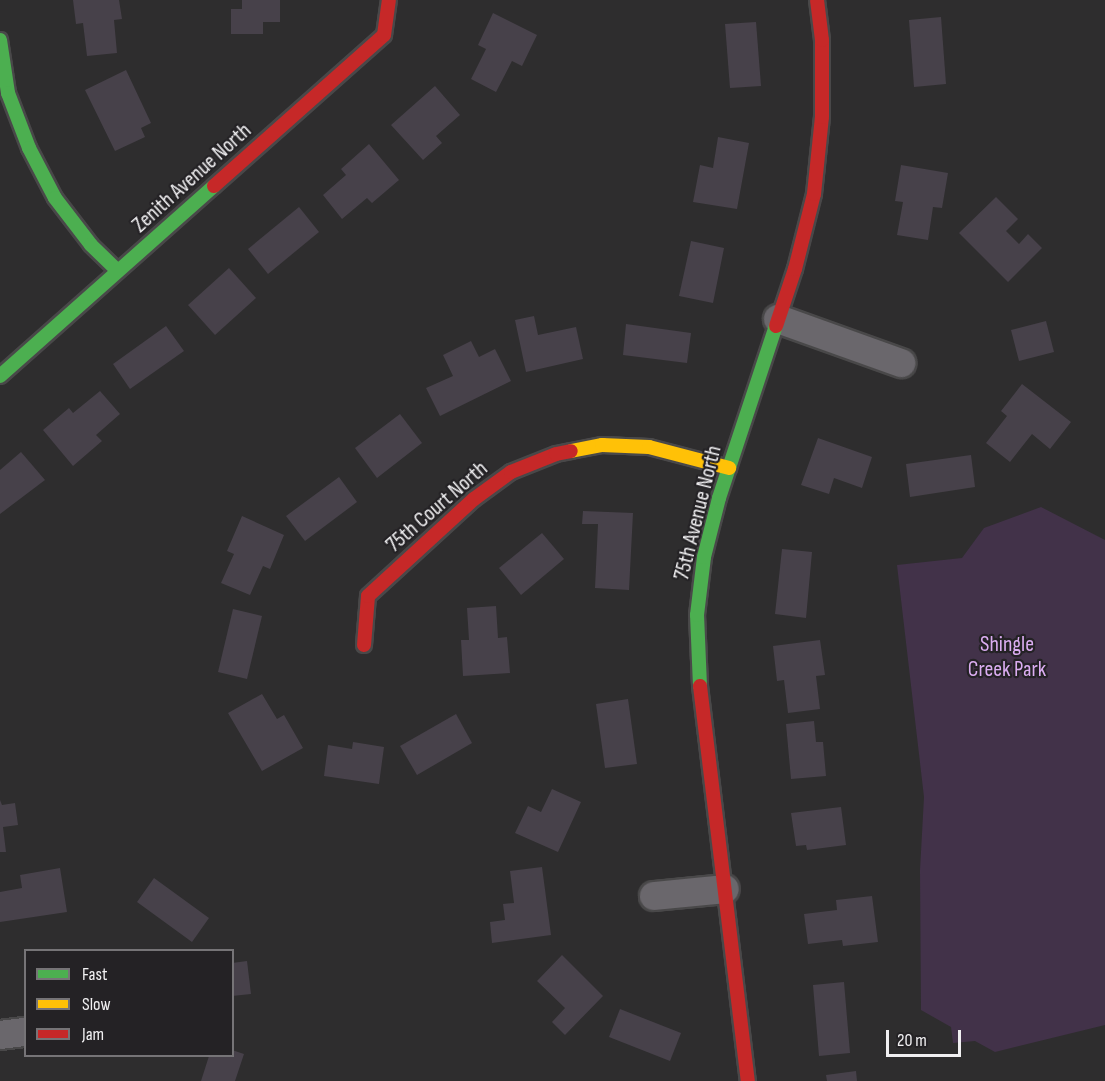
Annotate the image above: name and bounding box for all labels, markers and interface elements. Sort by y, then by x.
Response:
street label: Zenith Avenue North [127,118,257,238]
street label: 75th Avenue North [669,443,727,583]
street label: 75th Court North [381,456,493,558]
park label: Shingle Creek Park [968,631,1046,682]
legend [24,949,234,1057]
text: Fast [82,964,107,985]
text: Slow [82,994,111,1015]
scale bar [889,1018,964,1056]
text: Jam [82,1024,104,1045]
text: 20 m [897,1030,927,1051]

